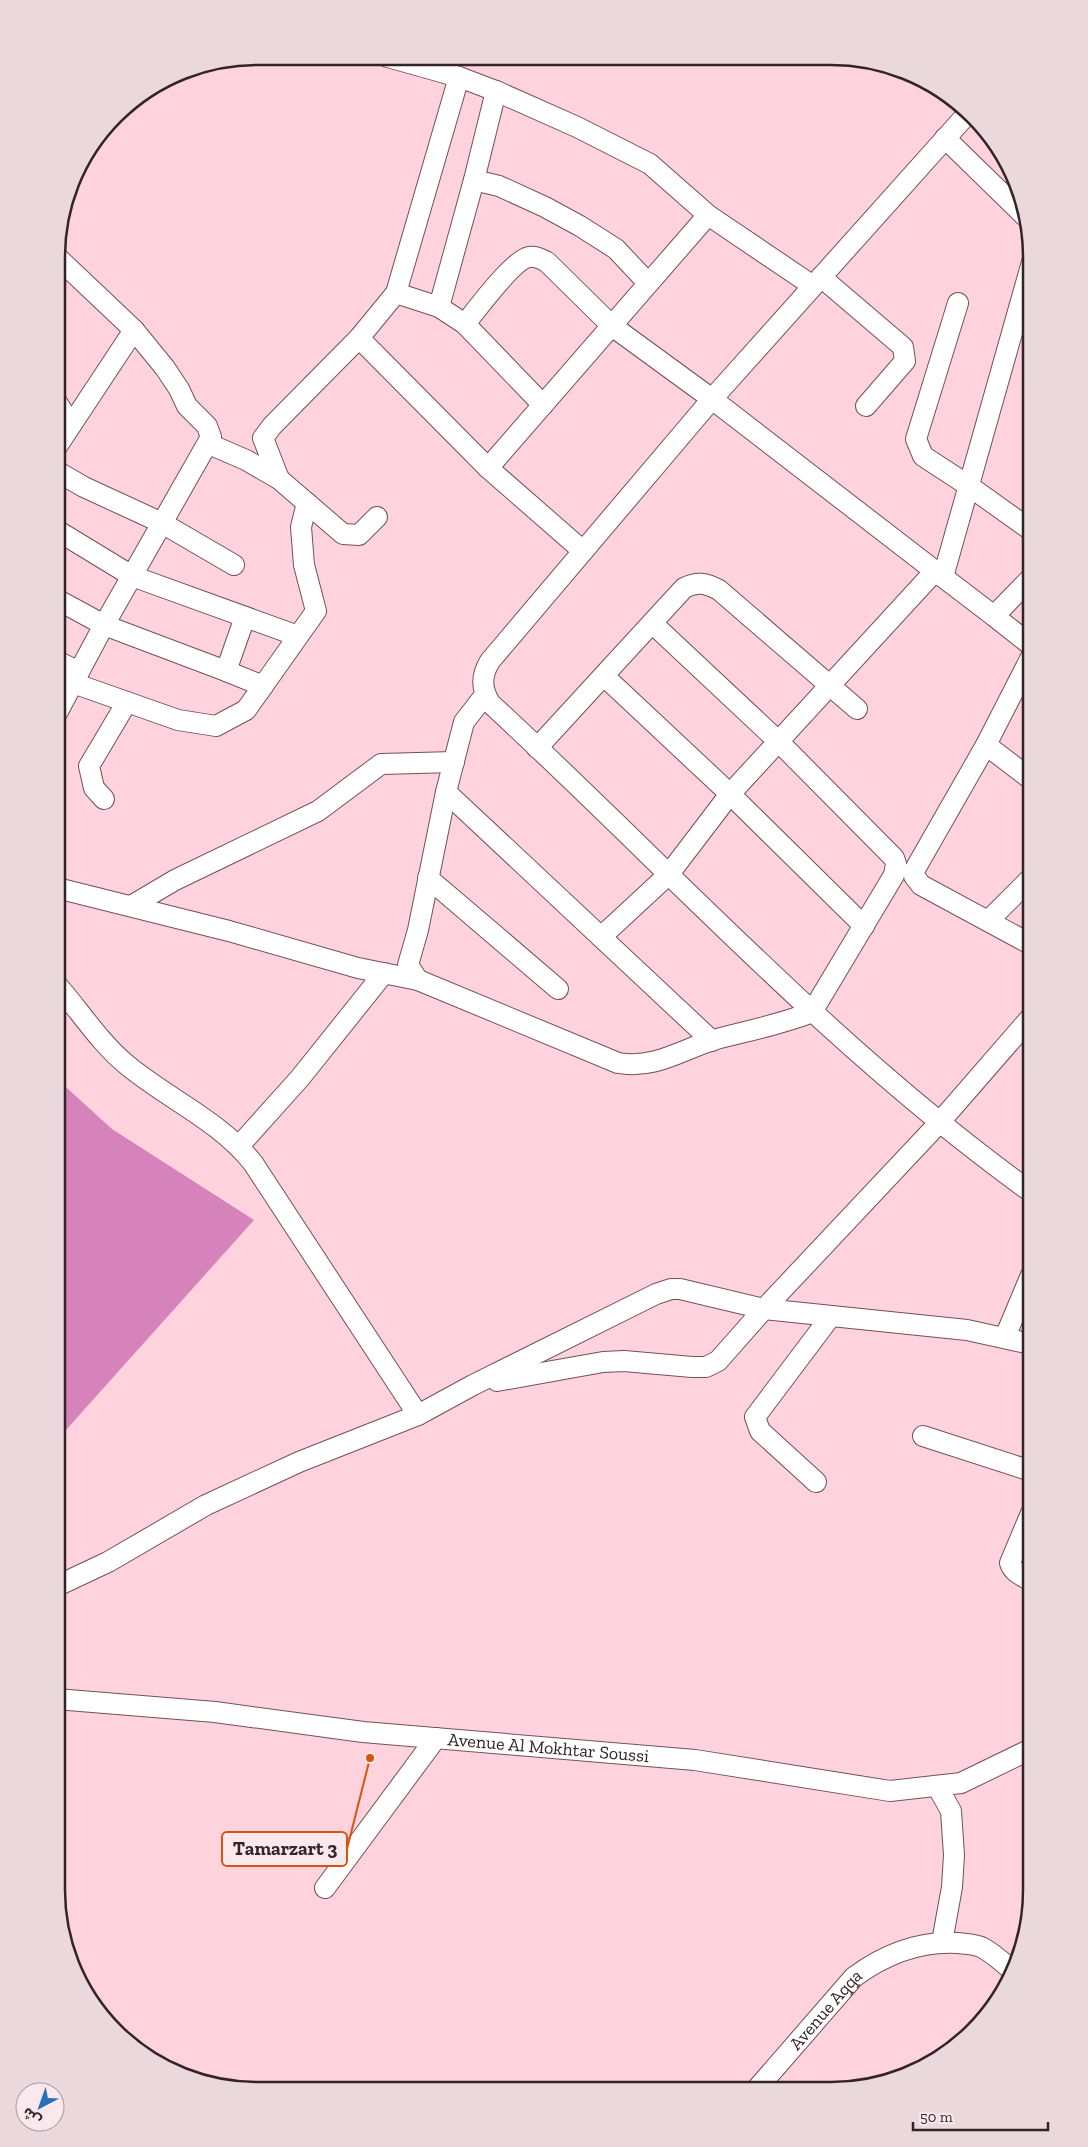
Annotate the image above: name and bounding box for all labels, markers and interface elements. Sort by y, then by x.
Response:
street label: Avenue Al Mokhtar Soussi [447,1728,650,1767]
callout: Tamarzart 3 [222,1832,347,1866]
text: Tamarzart 3 [233,1837,337,1860]
street label: Avenue Aqqa [785,1964,866,2054]
north arrow [15,2082,65,2132]
scale bar [913,2100,1048,2132]
text: ش [19,2104,45,2129]
text: 50 m [920,2108,953,2126]

